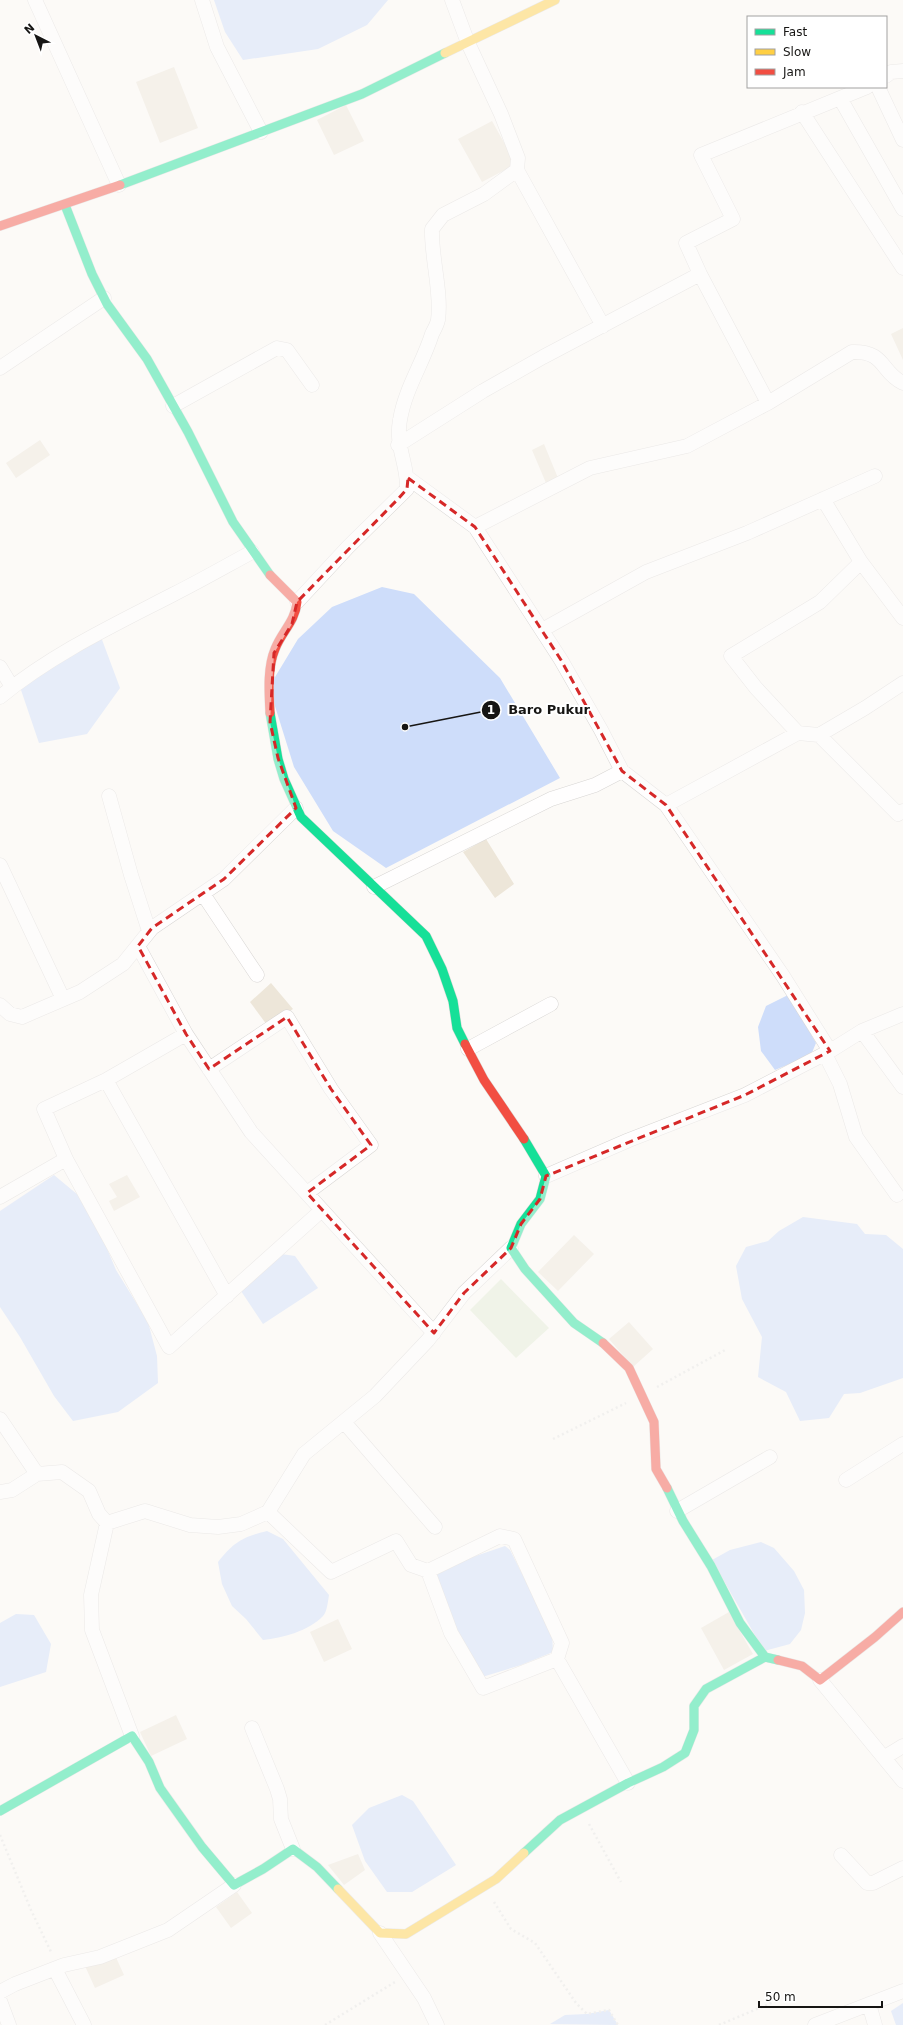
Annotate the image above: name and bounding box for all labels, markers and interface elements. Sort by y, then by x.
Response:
north arrow [16,16,56,56]
legend [747,16,887,88]
text: N [22,21,37,37]
text: Fast [783,25,807,39]
text: Slow [783,45,811,59]
text: Jam [782,65,806,79]
callout: Baro Pukur [481,697,598,722]
text: Baro Pukur [508,702,590,717]
text: 1 [487,703,495,717]
scale bar [759,1983,882,2009]
text: 50 m [765,1990,796,2004]

